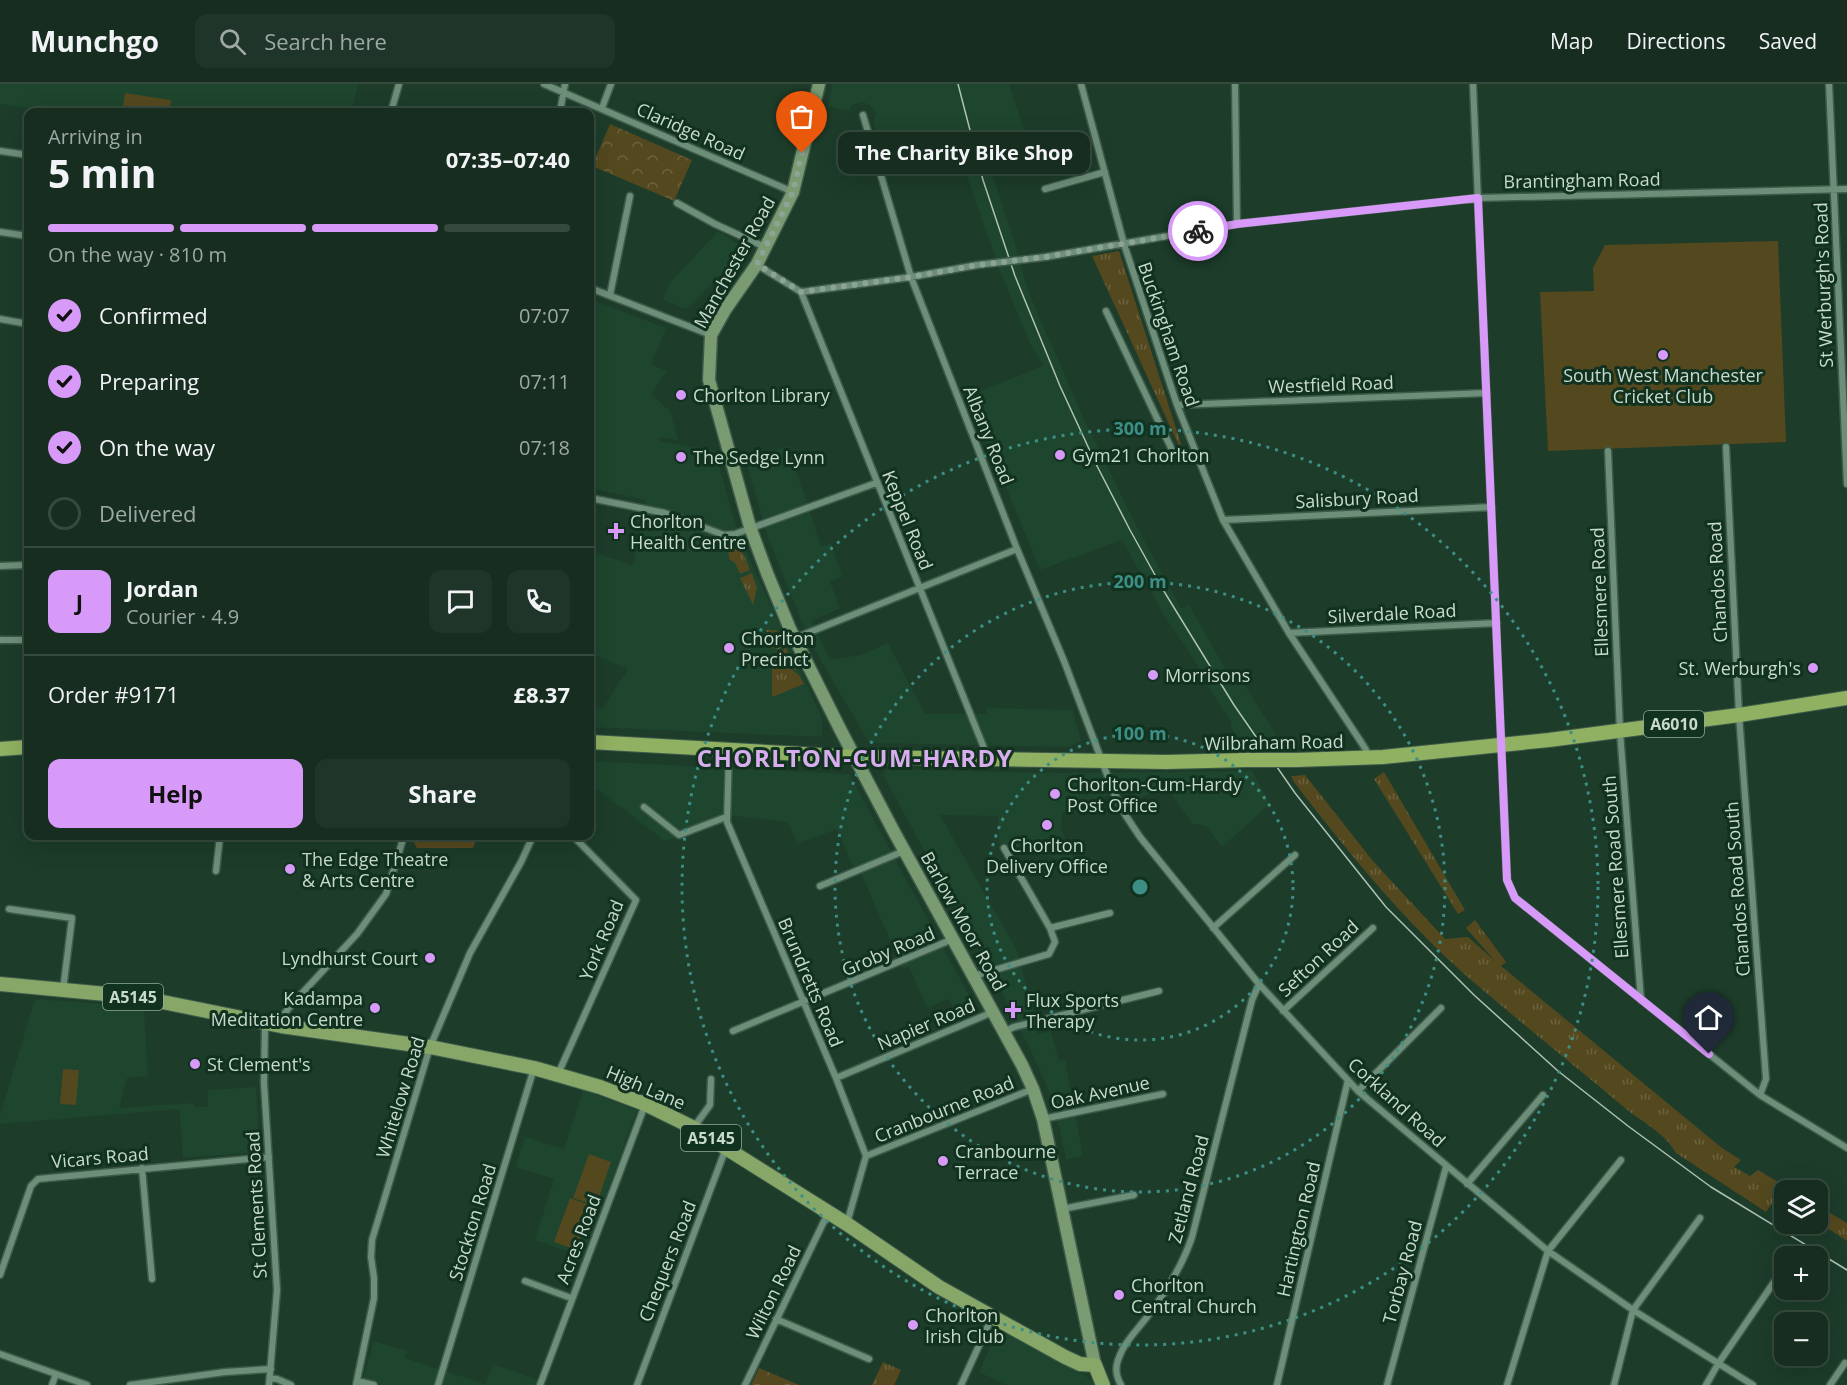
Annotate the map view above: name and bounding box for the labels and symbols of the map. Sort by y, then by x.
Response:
pin [776,91,827,153]
street label: Claridge Road [633,96,749,166]
callout: The Charity Bike Shop [838,132,1090,174]
street label: Brantingham Road [1503,167,1661,193]
street label: Manchester Road [688,192,780,332]
courier [1168,201,1228,261]
street label: St Werburgh's Road [1808,202,1838,368]
street label: Buckingham Road [1133,258,1205,410]
marker: South West Manchester Cricket Club [1656,348,1670,362]
place label: South West Manchester Cricket Club [1563,363,1763,408]
street label: Westfield Road [1268,370,1394,398]
street label: Albany Road [958,382,1020,488]
place label: Chorlton Library [693,383,831,407]
marker: Chorlton Library [674,388,688,402]
text: 300 m [1113,416,1167,440]
place label: Gym21 Chorlton [1072,443,1209,467]
place label: The Sedge Lynn [693,445,825,469]
marker: Gym21 Chorlton [1053,448,1067,462]
marker: The Sedge Lynn [674,450,688,464]
street label: Keppel Road [877,467,939,573]
street label: Salisbury Road [1295,483,1419,513]
place label: Chorlton Health Centre [630,509,746,554]
street label: Chandos Road [1702,521,1732,643]
marker: Chorlton Health Centre [607,522,625,540]
street label: Ellesmere Road [1585,527,1613,657]
text: 200 m [1113,569,1167,593]
street label: Silverdale Road [1327,598,1457,628]
place label: Chorlton Precinct [741,626,814,671]
marker: Chorlton Precinct [722,641,736,655]
place label: St. Werburgh's [1678,656,1801,680]
marker: St. Werburgh's [1806,661,1820,675]
place label: Morrisons [1165,663,1250,687]
marker: Morrisons [1146,668,1160,682]
road number: A6010 [1644,711,1704,737]
text: 100 m [1113,721,1167,745]
street label: Wilbraham Road [1204,729,1344,755]
district label: CHORLTON-CUM-HARDY [697,741,1013,774]
place label: Chorlton-Cum-Hardy Post Office [1067,772,1243,817]
street label: Ellesmere Road South [1597,775,1633,959]
marker: Chorlton-Cum-Hardy Post Office [1048,787,1062,801]
street label: Chandos Road South [1719,801,1755,977]
marker: Chorlton Delivery Office [1040,818,1054,832]
place label: Chorlton Delivery Office [986,833,1108,878]
place label: The Edge Theatre & Arts Centre [302,847,448,892]
street label: Barlow Moor Road [916,847,1012,995]
marker: The Edge Theatre & Arts Centre [283,862,297,876]
centre of rings [1130,877,1150,897]
street label: York Road [573,896,629,984]
street label: Brundretts Road [773,914,849,1050]
street label: Sefton Road [1273,914,1363,1002]
street label: Groby Road [838,921,938,981]
place label: Lyndhurst Court [281,946,418,970]
marker: Lyndhurst Court [423,951,437,965]
road number: A5145 [103,984,163,1010]
place label: Kadampa Meditation Centre [211,986,363,1031]
place label: Flux Sports Therapy [1026,988,1119,1033]
pin [1683,992,1734,1054]
street label: Napier Road [873,993,979,1055]
marker: Kadampa Meditation Centre [368,1001,382,1015]
marker: Flux Sports Therapy [1004,1001,1022,1019]
street label: Whitelow Road [370,1033,430,1161]
place label: St Clement's [207,1052,311,1076]
street label: Corkland Road [1343,1052,1451,1152]
marker: St Clement's [188,1057,202,1071]
street label: High Lane [603,1060,689,1114]
street label: Cranbourne Road [871,1070,1017,1148]
street label: Oak Avenue [1048,1070,1152,1114]
road number: A5145 [681,1125,741,1151]
street label: St Clements Road [240,1131,272,1279]
street label: Zetland Road [1162,1132,1214,1246]
place label: Cranbourne Terrace [955,1139,1056,1184]
street label: Vicars Road [50,1141,150,1173]
marker: Cranbourne Terrace [936,1154,950,1168]
street label: Hartington Road [1271,1159,1325,1299]
street label: Stockton Road [443,1161,501,1283]
street label: Acres Road [550,1191,606,1287]
street label: Chequers Road [633,1197,701,1325]
street label: Torbay Road [1377,1218,1427,1326]
street label: Wilton Road [740,1241,806,1343]
place label: Chorlton Central Church [1131,1273,1257,1318]
marker: Chorlton Central Church [1112,1288,1126,1302]
place label: Chorlton Irish Club [925,1303,1004,1348]
marker: Chorlton Irish Club [906,1318,920,1332]

